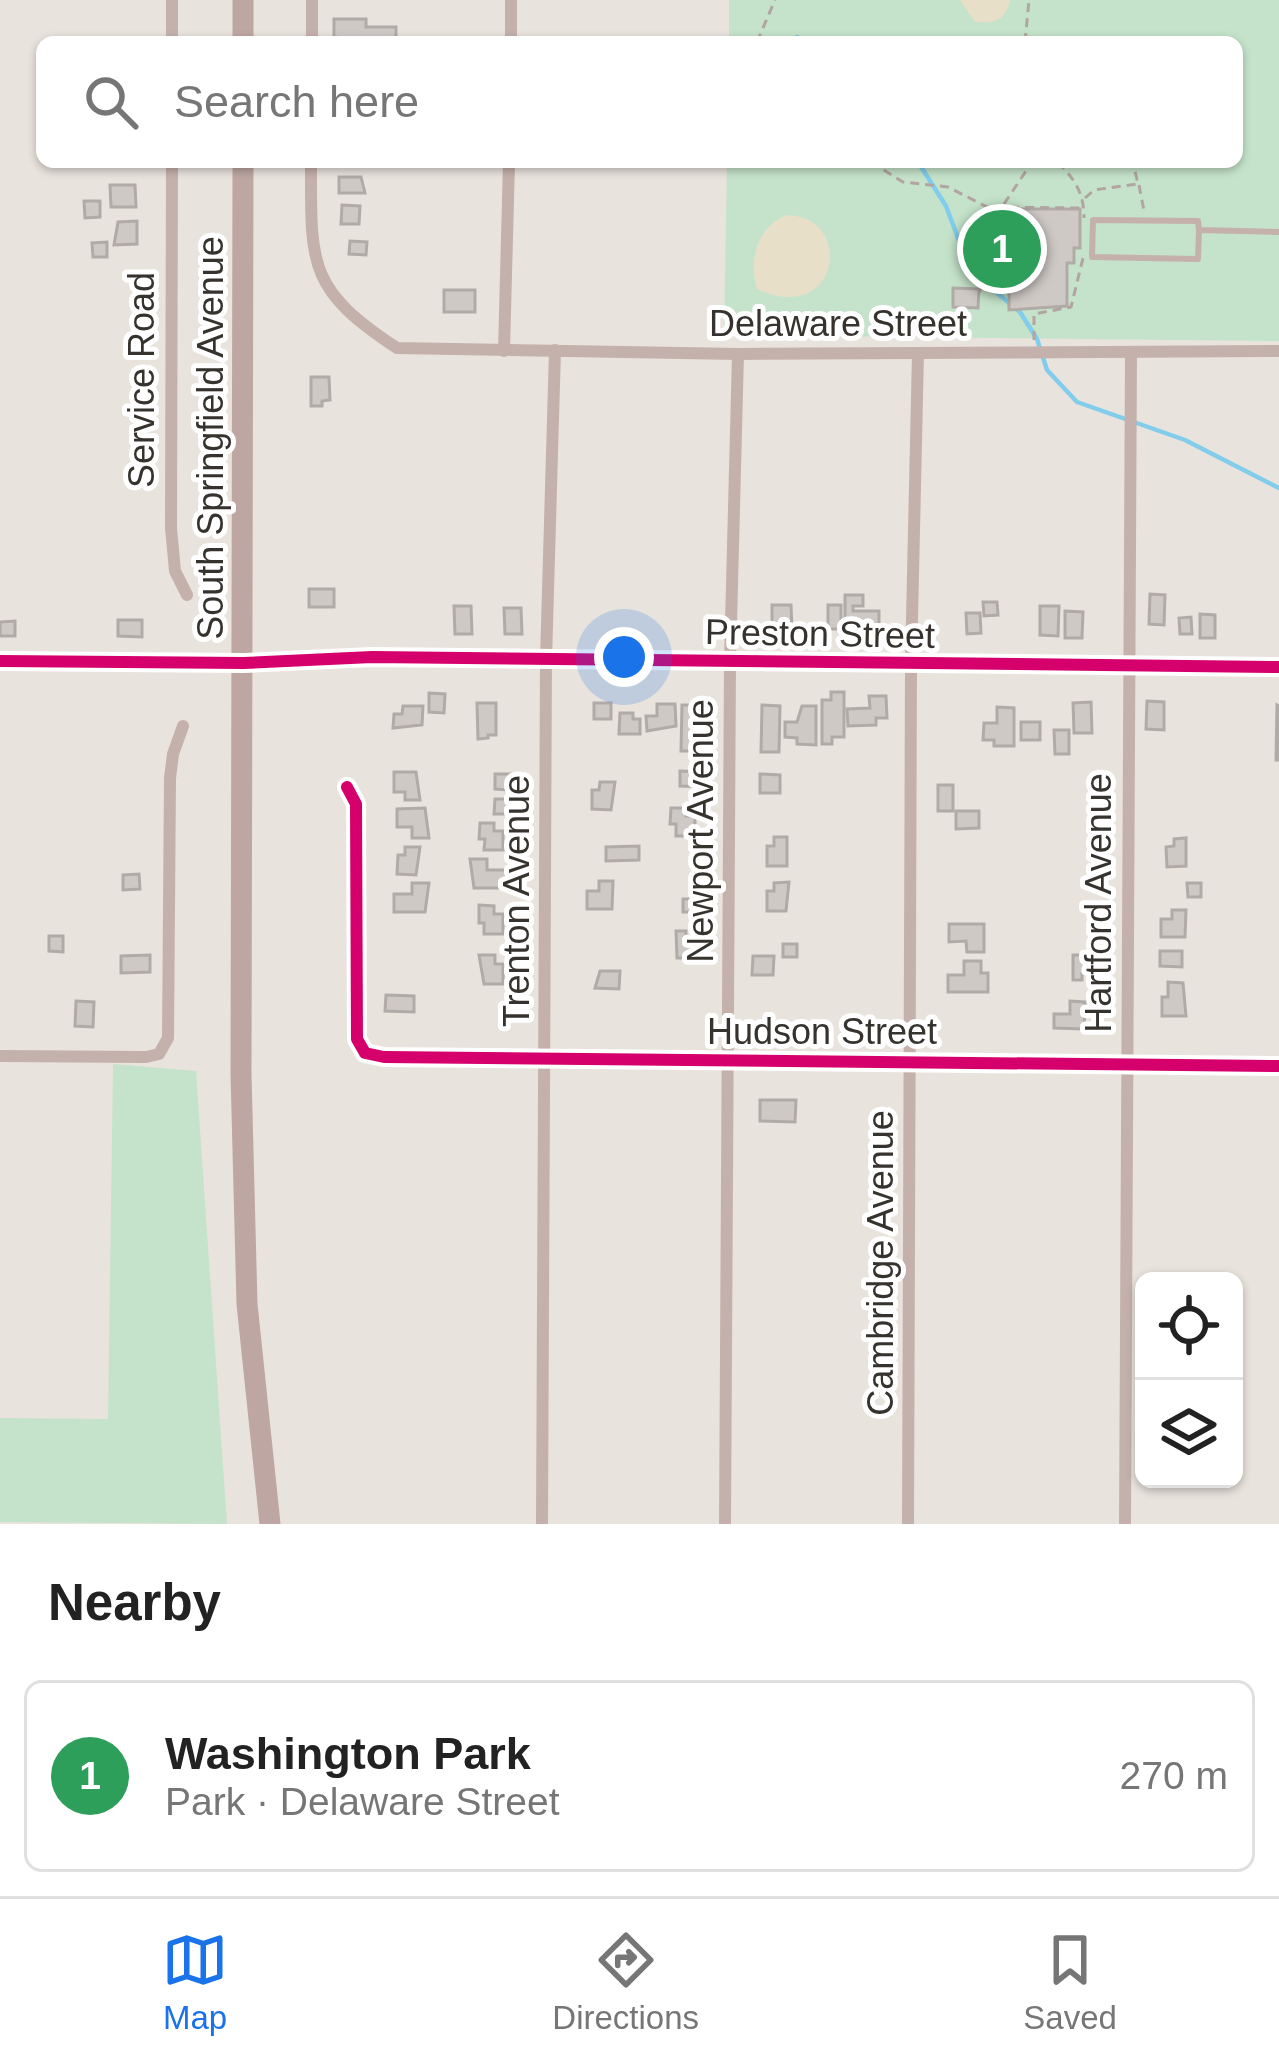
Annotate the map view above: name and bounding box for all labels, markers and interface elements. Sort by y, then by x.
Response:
search box [36,36,1243,168]
icon: search [78,69,144,135]
text: Search here [174,76,419,127]
pin: 1 [963,204,1041,294]
street label: South Springfield Avenue [190,236,231,640]
street label: Service Road [121,272,162,488]
street label: Delaware Street [709,303,967,344]
street label: Preston Street [705,611,935,656]
your location [594,627,654,687]
street label: Newport Avenue [680,699,721,963]
street label: Hartford Avenue [1078,773,1119,1033]
street label: Trenton Avenue [496,775,537,1027]
street label: Hudson Street [707,1011,937,1052]
street label: Cambridge Avenue [860,1110,901,1416]
map controls [1135,1272,1243,1488]
button: locate [1135,1272,1243,1380]
button: layers [1135,1380,1243,1488]
text: Nearby [48,1574,221,1631]
text: Washington Park [165,1728,531,1779]
text: 1 [79,1754,101,1797]
text: 270 m [1120,1754,1228,1797]
text: Park · Delaware Street [165,1780,559,1823]
tab: Map [162,1927,228,2037]
tab: Directions [552,1927,699,2037]
tab: Saved [1023,1927,1117,2037]

